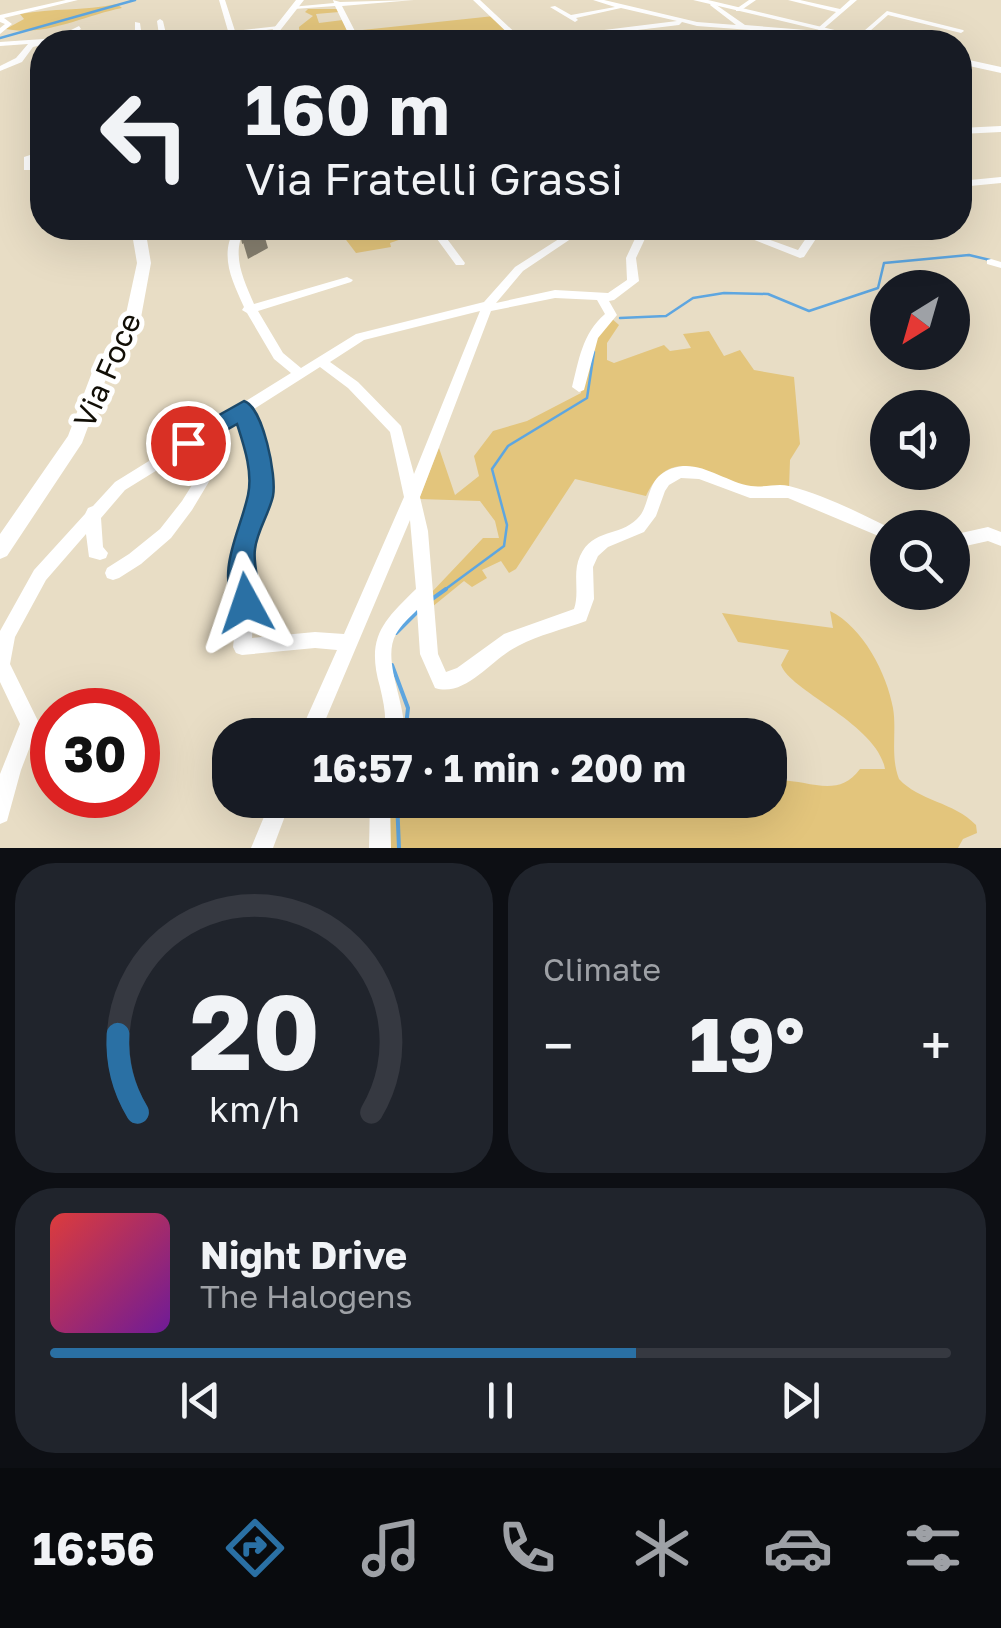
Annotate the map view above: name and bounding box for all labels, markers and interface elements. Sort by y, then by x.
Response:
text: 160 m [245,66,450,150]
icon: left [80,70,210,200]
text: Via Fratelli Grassi [245,151,623,205]
north arrow [870,270,970,370]
map controls [870,270,970,610]
street label: Via Foce [66,307,148,433]
button: sound [870,390,970,490]
pin [146,401,231,486]
icon: arrive [161,416,216,471]
button: search [870,510,970,610]
position arrow [194,551,298,655]
speed limit sign: 30 [30,688,160,818]
text: 16:57 · 1 min · 200 m [313,745,686,790]
text: Climate [543,950,661,988]
text: 20 [188,968,320,1093]
text: 19° [689,998,805,1089]
text: − [543,1012,573,1078]
text: + [921,1012,951,1078]
text: km/h [209,1087,299,1130]
text: Night Drive [200,1232,407,1277]
text: The Halogens [200,1277,412,1315]
icon: previous [173,1373,228,1428]
icon: pause [473,1373,528,1428]
icon: next [773,1373,828,1428]
icon: directions [220,1513,290,1583]
icon: music [356,1513,426,1583]
icon: phone [492,1513,562,1583]
icon: climate [627,1513,697,1583]
icon: car [763,1513,833,1583]
icon: filters [898,1513,968,1583]
text: 16:56 [33,1521,155,1575]

